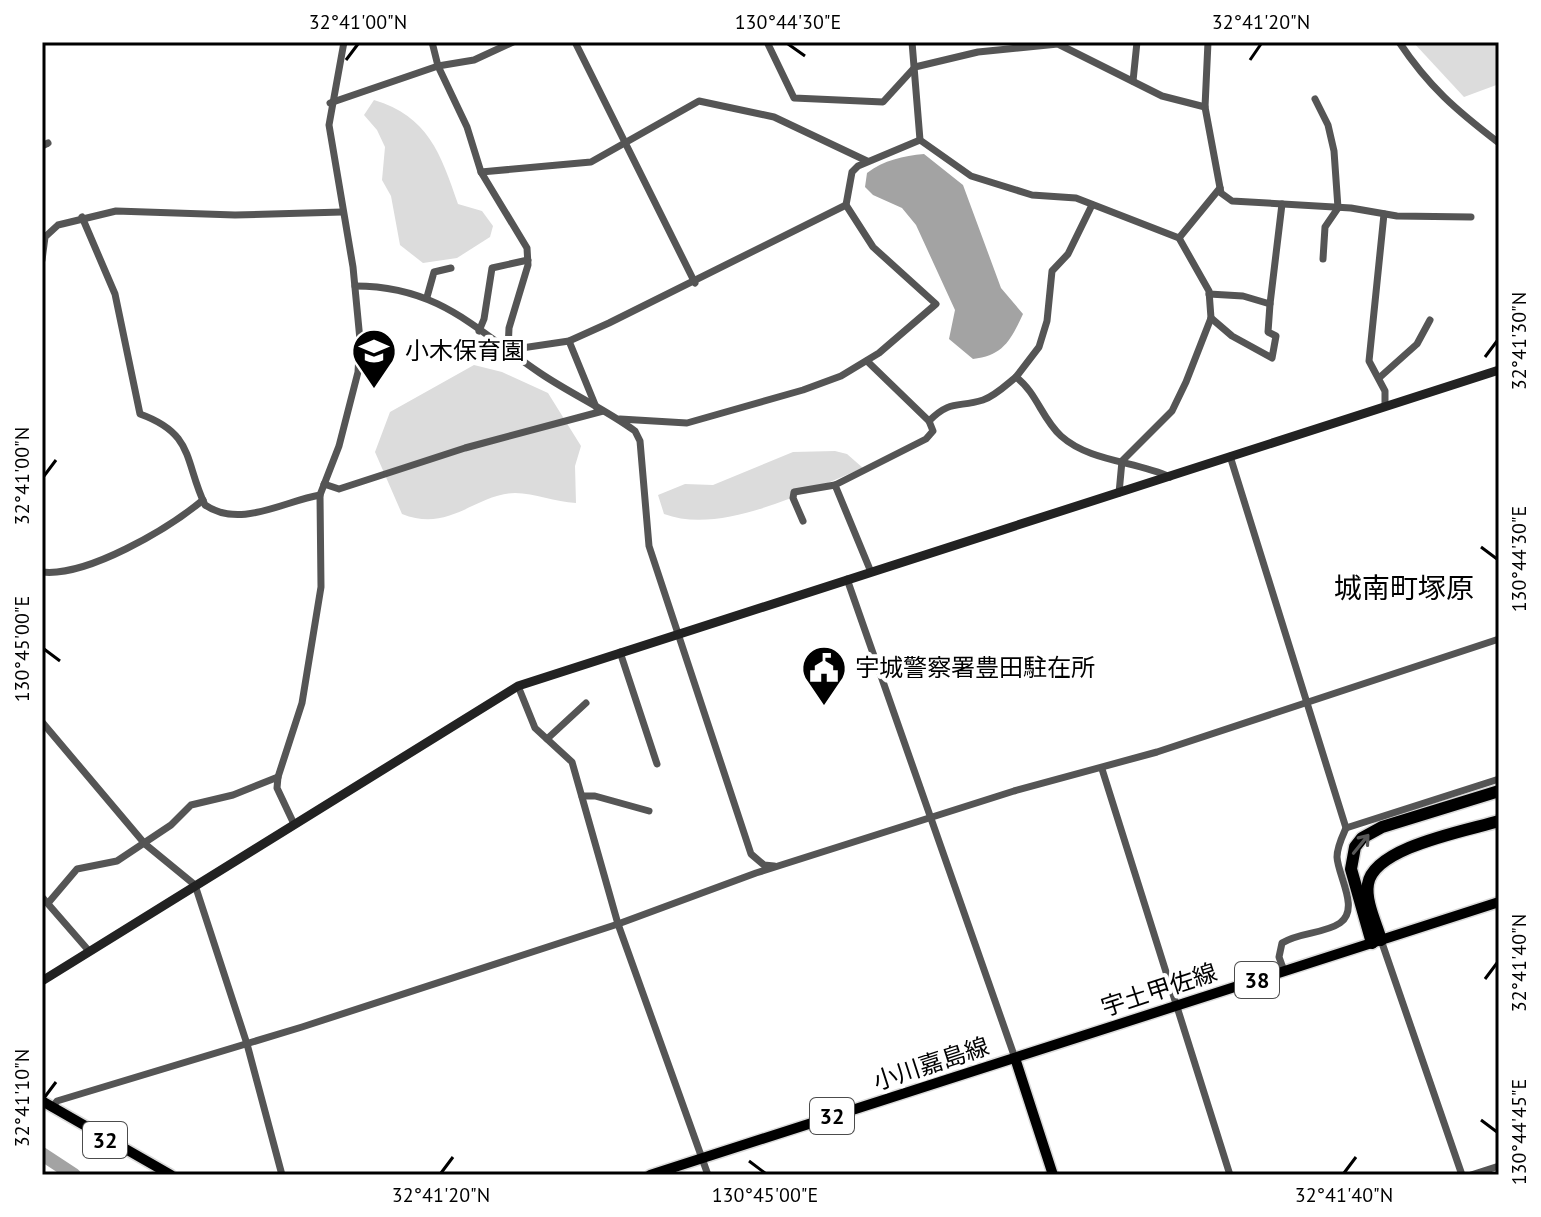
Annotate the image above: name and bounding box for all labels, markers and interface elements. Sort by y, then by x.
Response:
text: 32°41'00"N [309,9,407,35]
text: 130°44'30"E [735,9,841,35]
text: 32°41'20"N [1212,9,1310,35]
text: 32°41'30"N [1506,292,1532,390]
school or university icon: 小木保育園 [350,327,398,390]
place label: 小木保育園 [405,335,525,366]
text: 32°41'00"N [9,427,35,525]
text: 130°44'30"E [1506,506,1532,612]
district label: 城南町塚原 [1334,569,1474,606]
text: 130°45'00"E [9,596,35,702]
public building icon: 宇城警察署豊田駐在所 [800,644,848,707]
place label: 宇城警察署豊田駐在所 [855,652,1095,683]
one-way arrow [1352,833,1370,854]
text: 32°41'40"N [1506,914,1532,1012]
street label: 宇土甲佐線 [1097,956,1221,1023]
road number: 38 [1235,962,1279,998]
street label: 小川嘉島線 [869,1030,993,1097]
text: 32°41'10"N [9,1049,35,1147]
text: 130°44'45"E [1506,1079,1532,1185]
road number: 32 [810,1098,854,1134]
road number: 32 [83,1122,127,1158]
text: 32°41'20"N [392,1182,490,1208]
text: 130°45'00"E [712,1182,818,1208]
text: 32°41'40"N [1295,1182,1393,1208]

